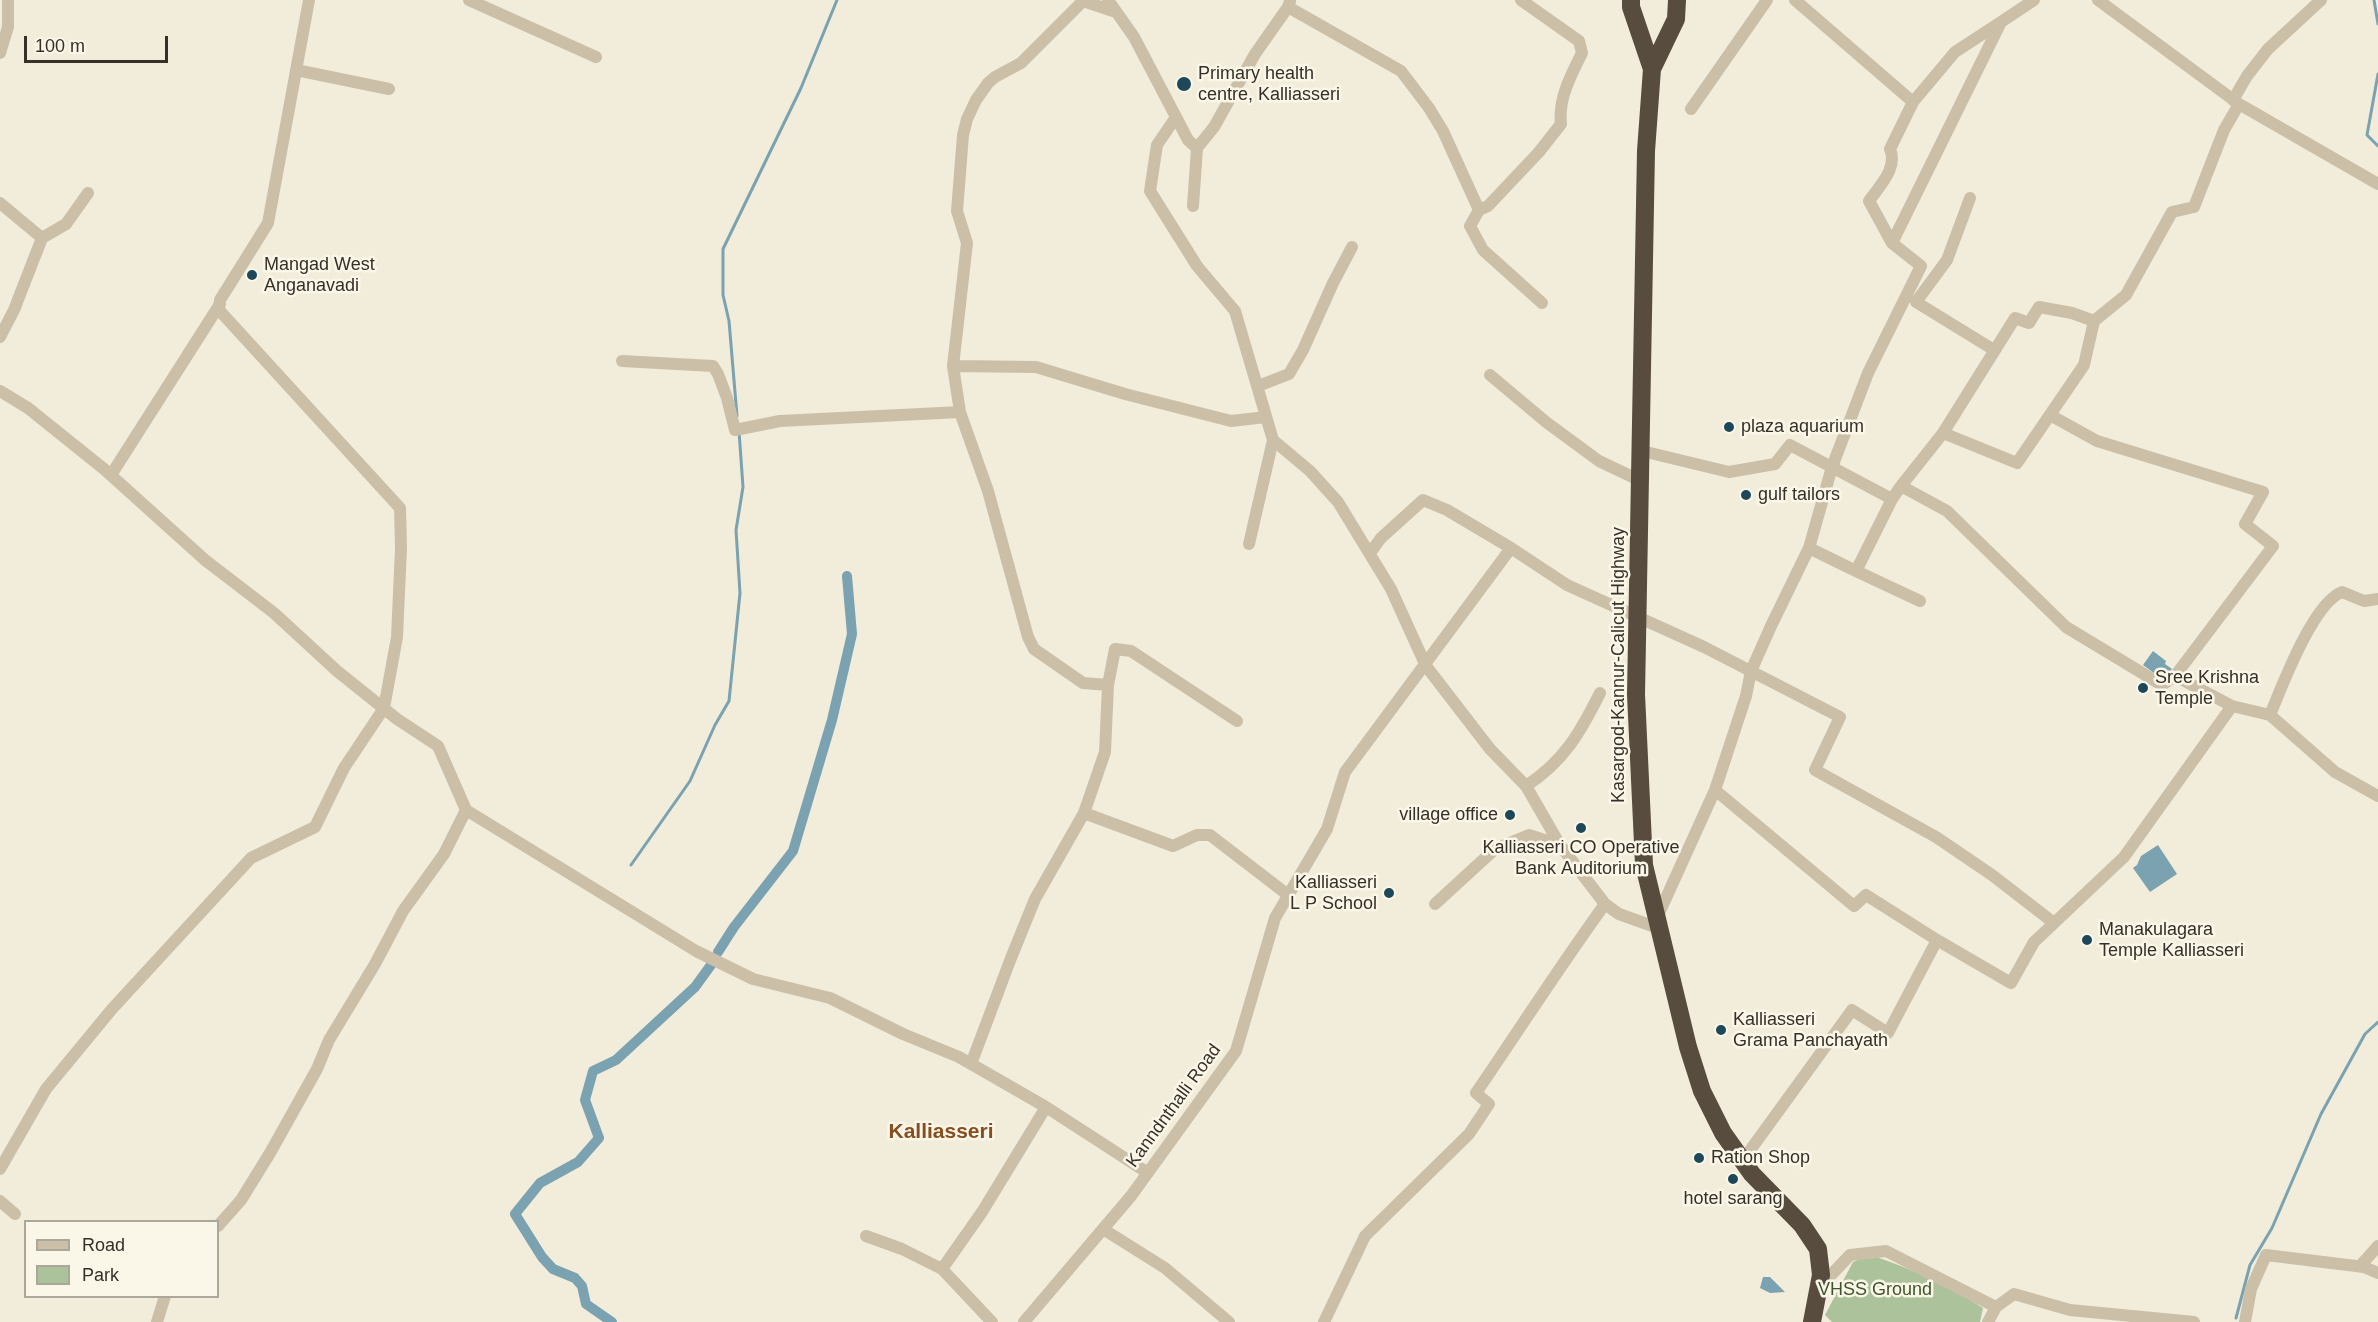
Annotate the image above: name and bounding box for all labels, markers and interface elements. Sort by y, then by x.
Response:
scale bar [27,24,171,62]
text: 100 m [35,36,85,56]
place label: Primary health centre, Kalliasseri [1198,63,1340,106]
marker: Primary health centre, Kalliasseri [1175,75,1193,93]
place label: Mangad West Anganavadi [264,254,375,296]
marker: Mangad West Anganavadi [245,268,259,282]
place label: plaza aquarium [1741,416,1864,438]
marker: plaza aquarium [1722,420,1736,434]
place label: gulf tailors [1758,484,1840,506]
marker: gulf tailors [1739,488,1753,502]
street label: Kasargod-Kannur-Calicut Highway [1608,527,1630,803]
place label: Sree Krishna Temple [2155,667,2259,710]
marker: Sree Krishna Temple [2136,681,2150,695]
place label: village office [1399,804,1498,826]
marker: village office [1503,808,1517,822]
marker: Kalliasseri CO Operative Bank Auditorium [1574,821,1588,835]
place label: Kalliasseri CO Operative Bank Auditorium [1482,837,1680,880]
place label: Kalliasseri L P School [1290,872,1377,914]
marker: Kalliasseri L P School [1382,886,1396,900]
place label: Manakulagara Temple Kalliasseri [2099,919,2244,962]
marker: Manakulagara Temple Kalliasseri [2080,933,2094,947]
place label: Kalliasseri Grama Panchayath [1733,1009,1888,1052]
marker: Kalliasseri Grama Panchayath [1714,1023,1728,1037]
street label: Kanndnthalli Road [1122,1040,1226,1172]
district label: Kalliasseri [888,1119,994,1145]
place label: Ration Shop [1711,1147,1810,1169]
marker: Ration Shop [1692,1151,1706,1165]
marker: hotel sarang [1726,1172,1740,1186]
place label: hotel sarang [1683,1188,1783,1210]
legend [24,1220,219,1298]
text: Road [82,1235,125,1255]
text: Park [82,1265,119,1285]
park label: VHSS Ground [1818,1279,1932,1301]

